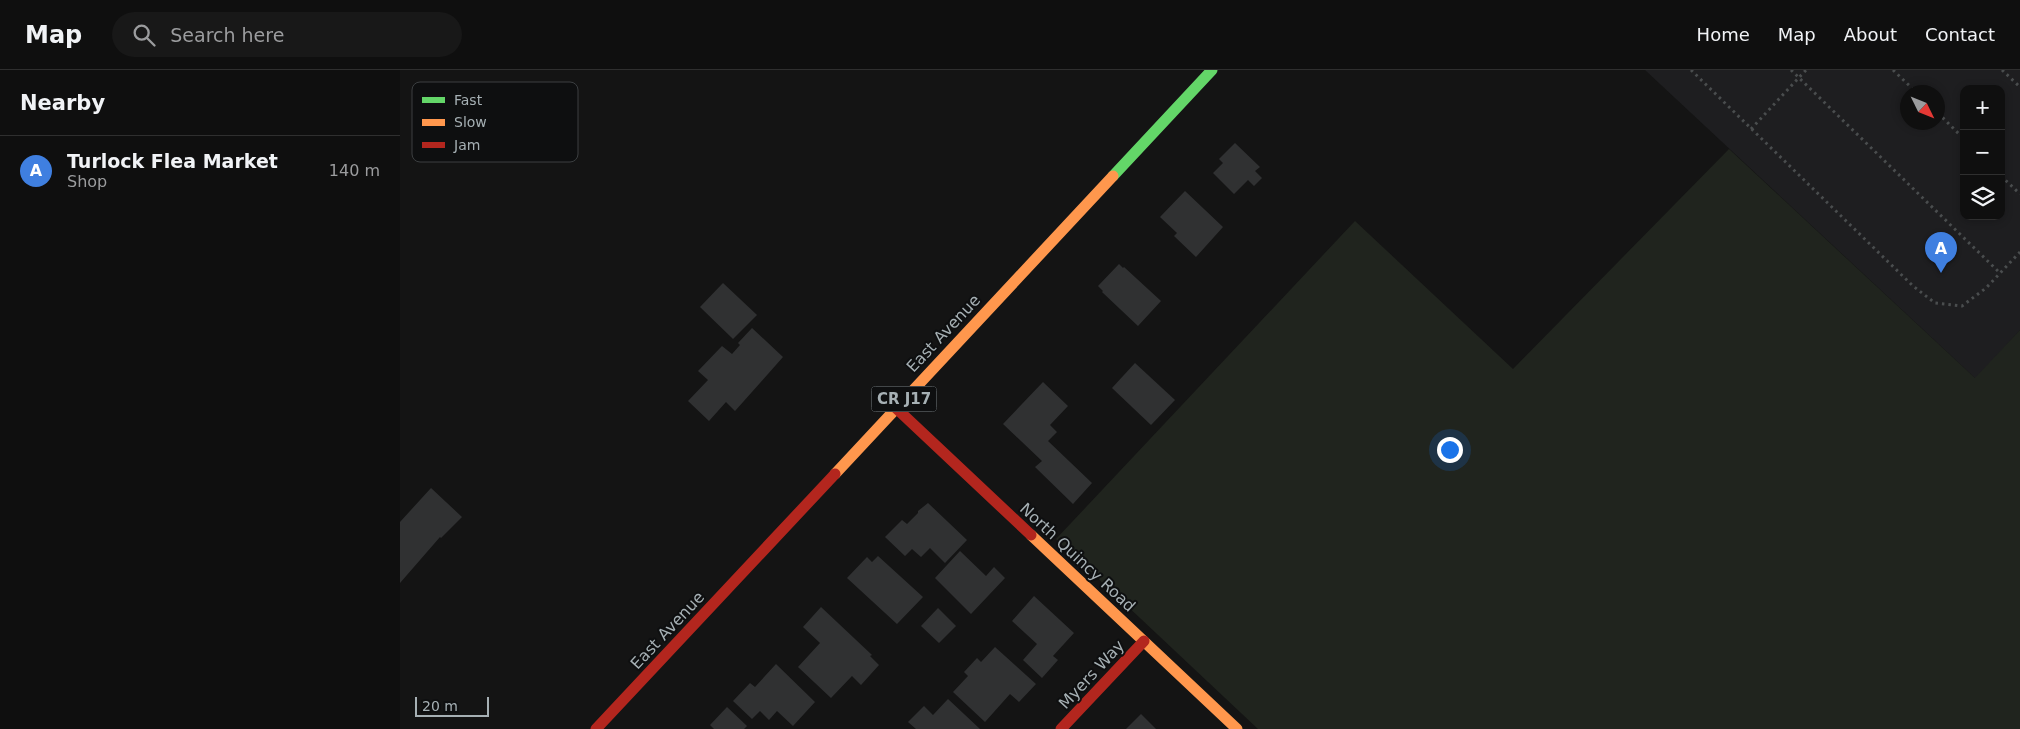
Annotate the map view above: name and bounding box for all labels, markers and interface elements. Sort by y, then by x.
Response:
search box [112,12,462,57]
text: Map [25,21,82,49]
icon: search [130,21,158,49]
text: Search here [170,24,284,46]
text: Home [1697,24,1750,45]
text: Map [1778,24,1816,45]
text: About [1844,24,1897,45]
text: Contact [1925,24,1995,45]
legend [412,82,578,162]
north arrow [1900,85,1945,130]
map controls [1960,85,2005,220]
button: + [1960,85,2005,130]
text: Nearby [20,91,105,115]
text: Fast [454,92,483,108]
text: Slow [454,114,487,130]
button: − [1960,130,2005,175]
text: Jam [453,137,480,153]
text: Turlock Flea Market [67,150,278,172]
text: A [30,161,42,180]
text: 140 m [329,161,380,180]
text: Shop [67,172,107,191]
button: layers [1960,175,2005,220]
pin: A [1925,232,1957,273]
street label: East Avenue [903,291,984,376]
road number: CR J17 [872,386,936,412]
your location [1437,437,1463,463]
street label: North Quincy Road [1016,499,1139,616]
street label: East Avenue [627,588,708,673]
street label: Myers Way [1055,636,1128,713]
scale bar [415,694,489,717]
text: 20 m [422,698,458,714]

